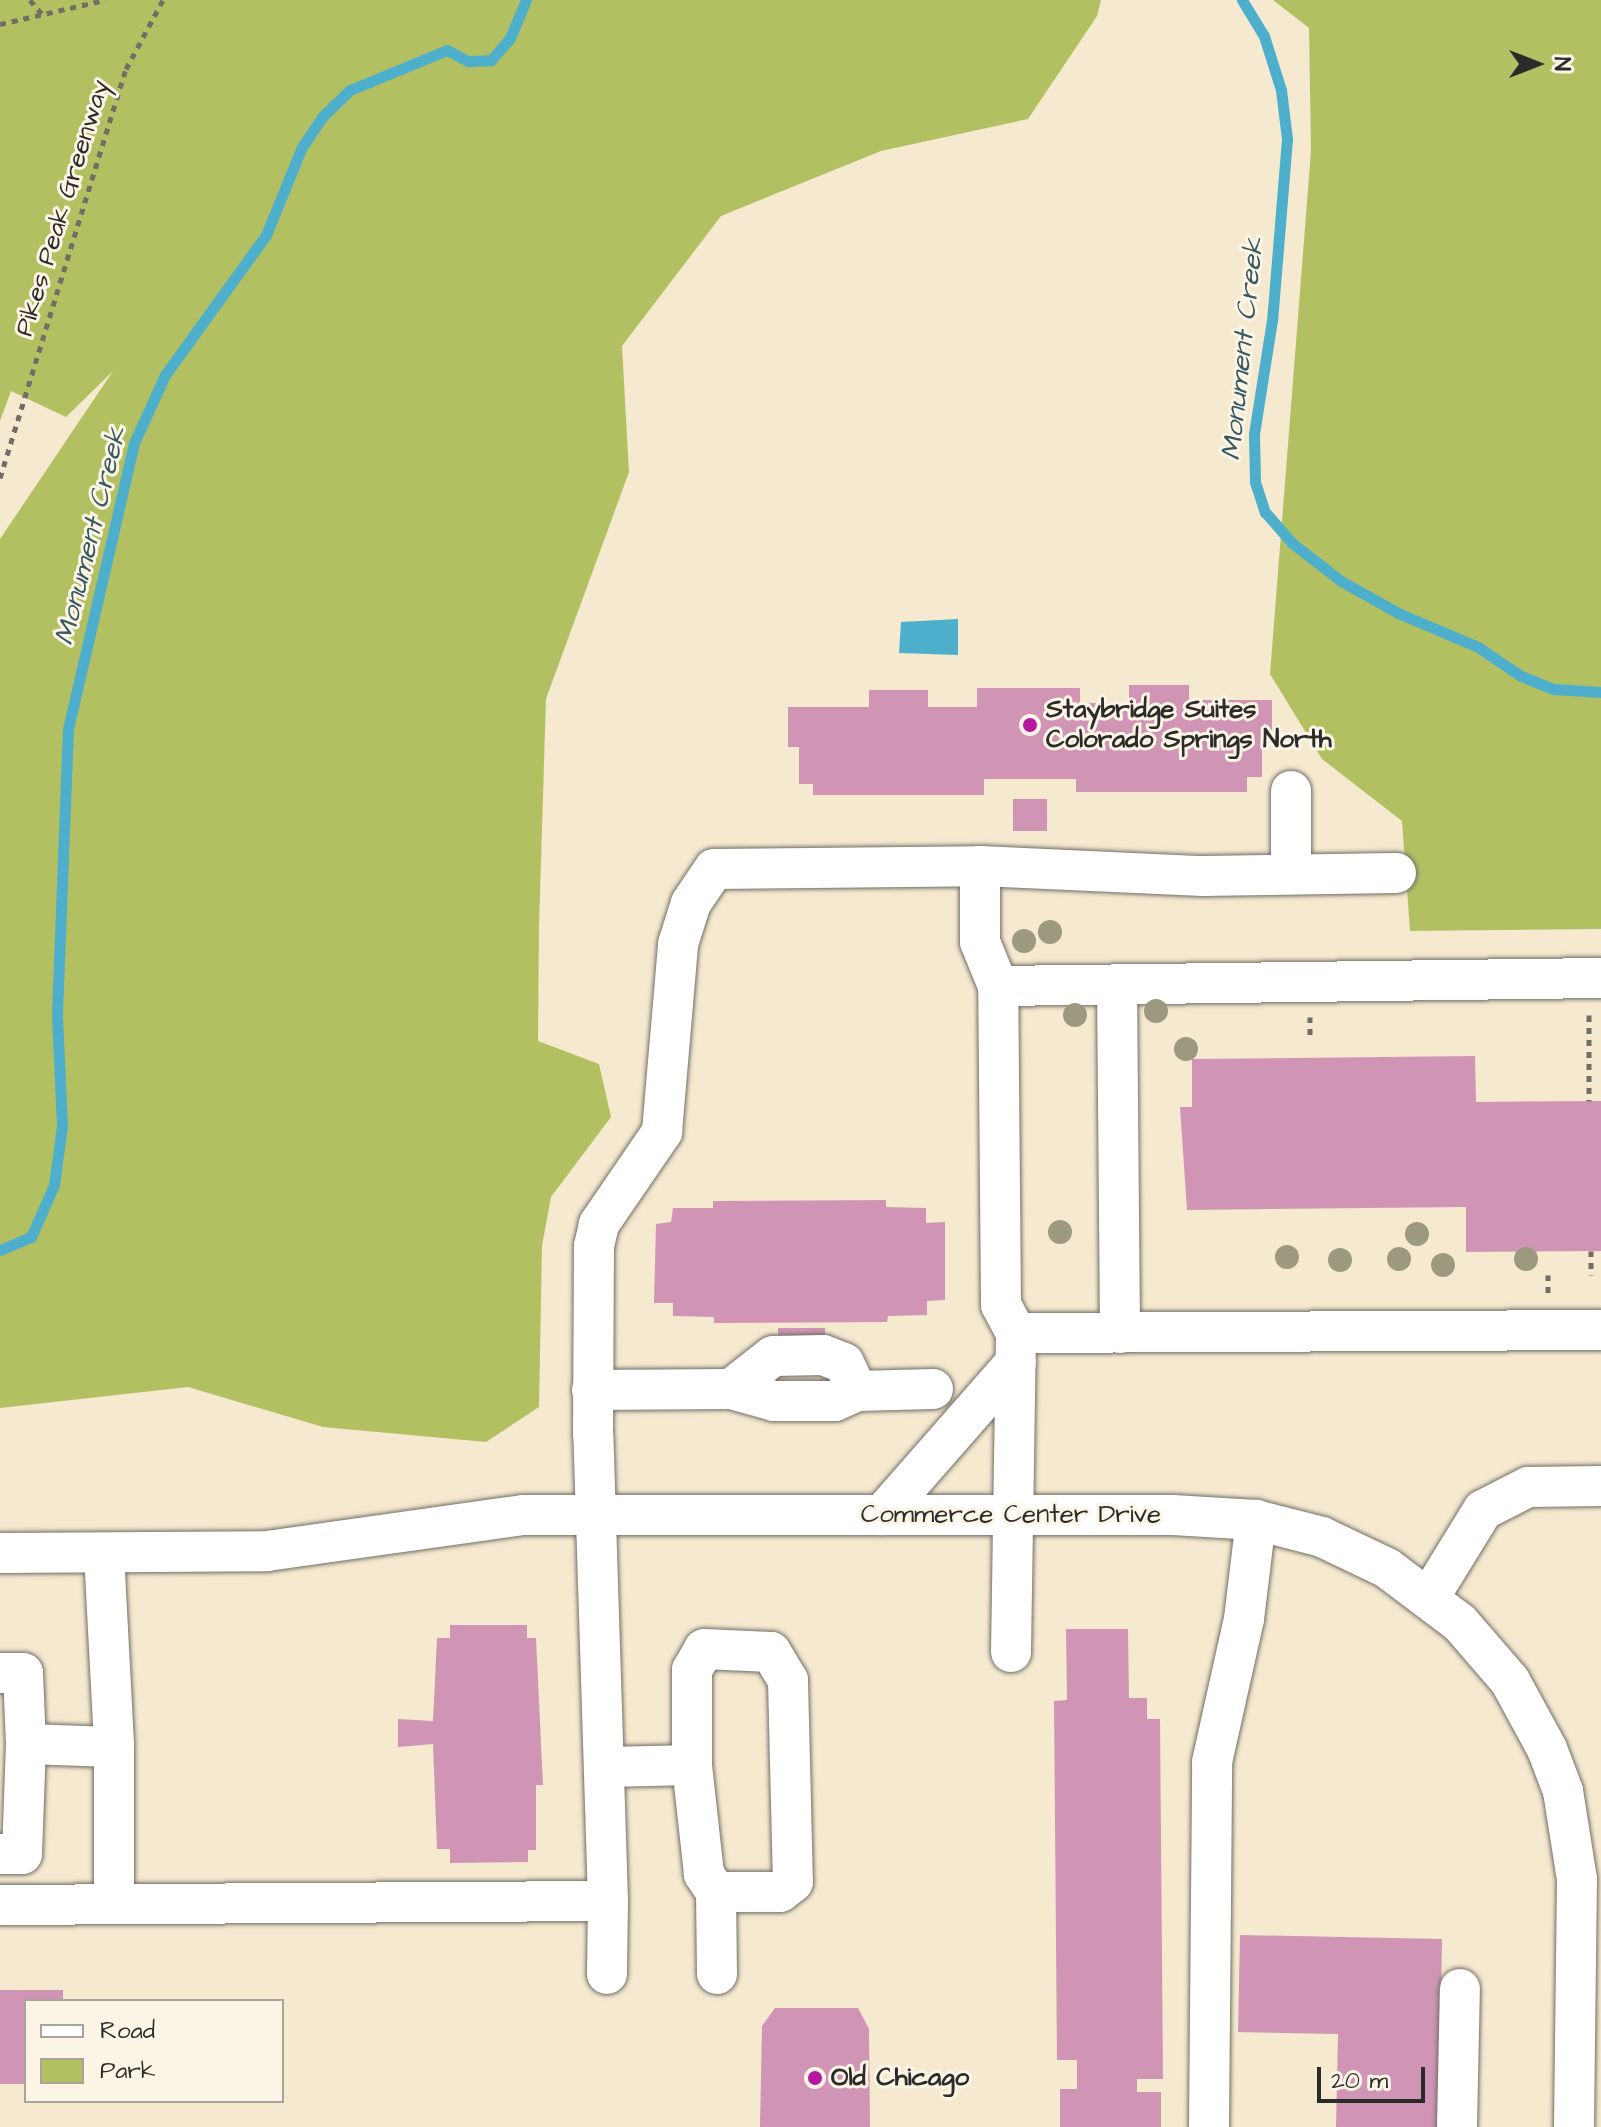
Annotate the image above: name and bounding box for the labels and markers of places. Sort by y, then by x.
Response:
place label: Staybridge Suites Colorado Springs North [1046,694,1332,756]
marker: Staybridge Suites Colorado Springs North [1021,716,1039,734]
place label: Old Chicago [831,2062,969,2094]
marker: Old Chicago [806,2069,824,2087]

